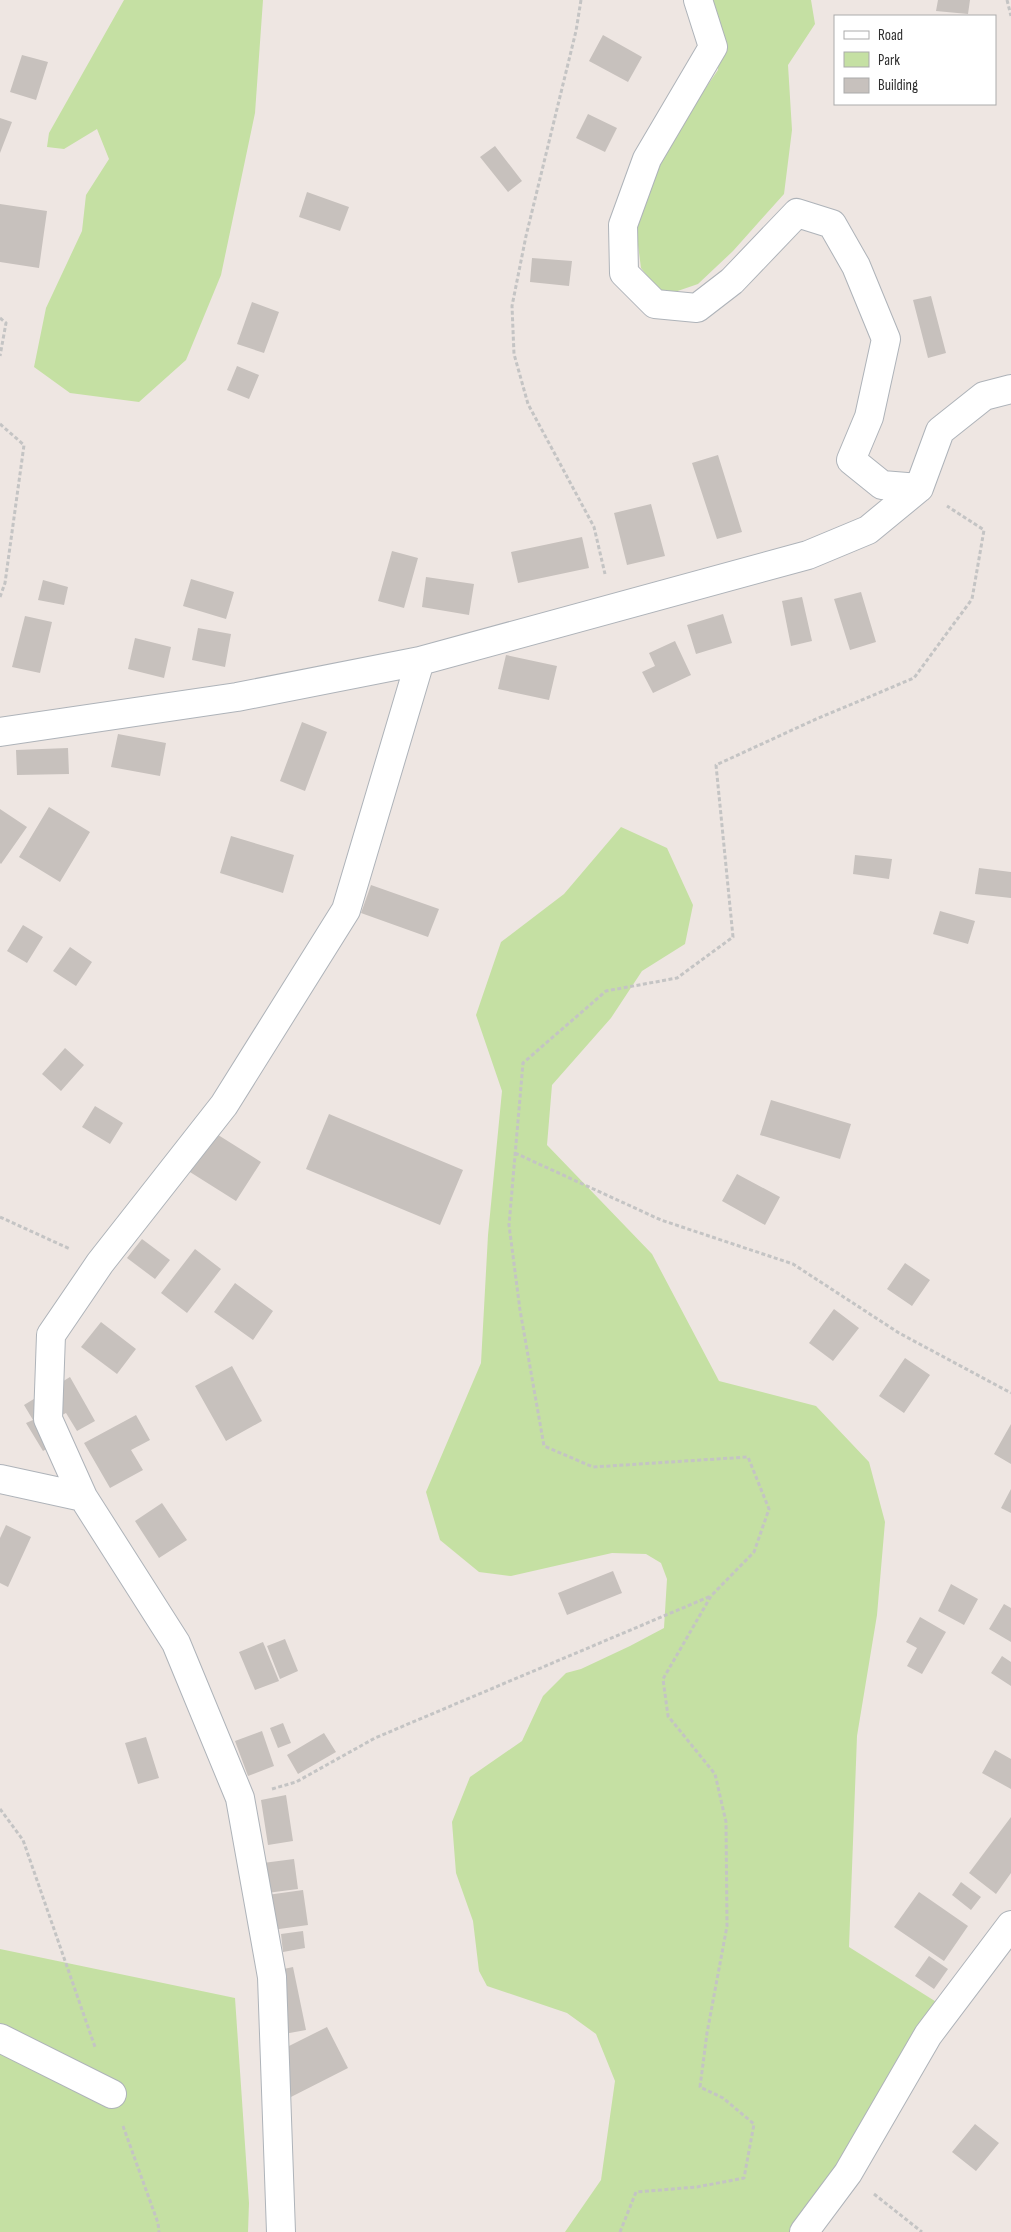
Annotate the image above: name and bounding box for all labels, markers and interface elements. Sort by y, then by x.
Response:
legend [834,15,996,105]
text: Road [878,26,903,45]
text: Park [878,51,900,70]
text: Building [878,76,918,95]

